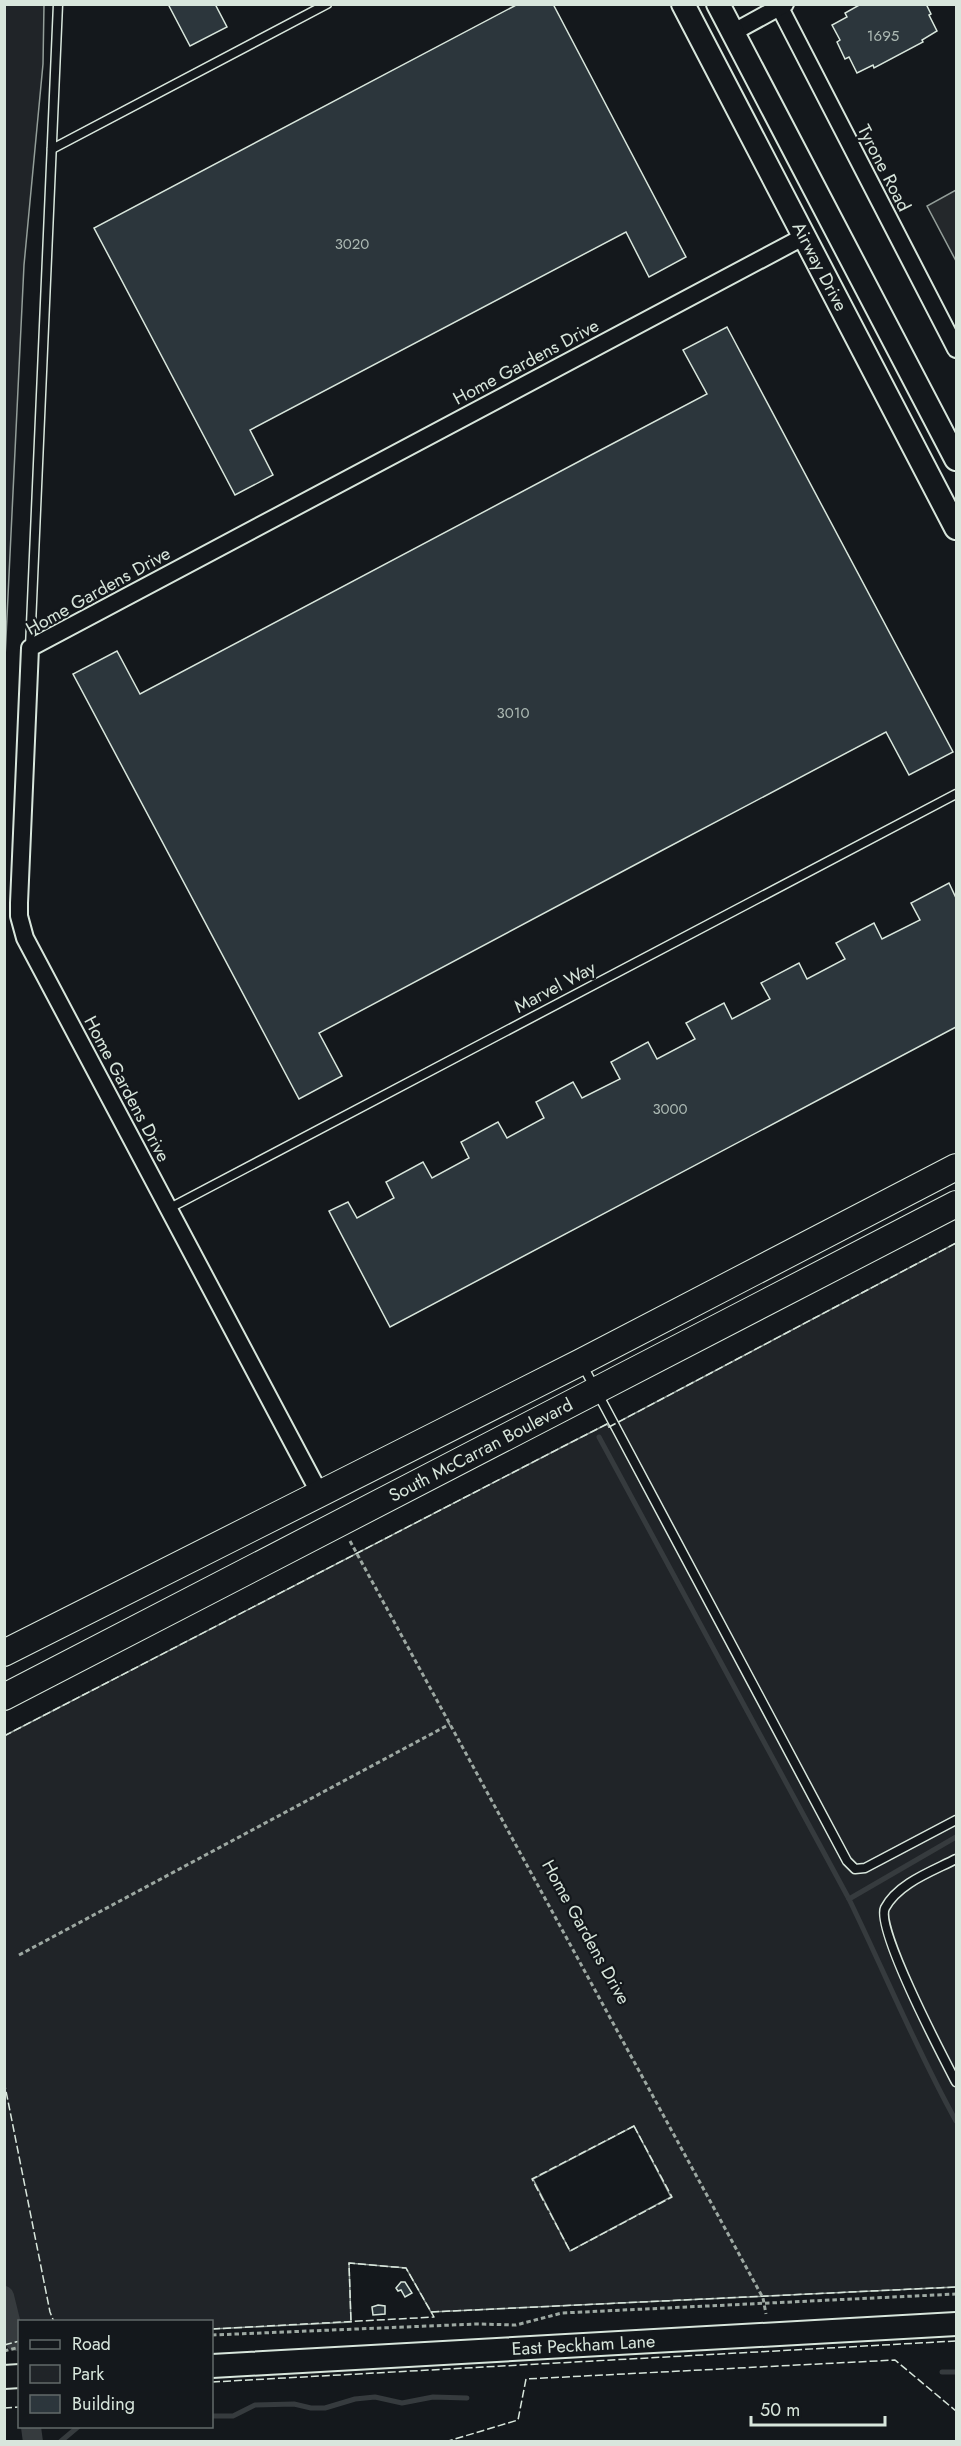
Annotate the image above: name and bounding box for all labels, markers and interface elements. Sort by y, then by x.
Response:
house number: 1695 [867,25,899,47]
street label: Tyrone Road [851,120,917,216]
street label: Airway Drive [786,217,854,316]
house number: 3020 [335,233,369,255]
street label: Home Gardens Drive [448,313,604,411]
street label: Home Gardens Drive [21,540,175,642]
house number: 3010 [497,702,529,724]
street label: Marvel Way [510,955,600,1019]
street label: Home Gardens Drive [78,1011,176,1167]
house number: 3000 [652,1098,688,1120]
street label: South McCarran Boulevard [384,1392,577,1509]
street label: Home Gardens Drive [535,1855,637,2009]
legend [18,2320,213,2428]
street label: East Peckham Lane [511,2328,656,2362]
text: Road [72,2331,111,2357]
text: Park [72,2361,104,2387]
scale bar [751,2389,884,2427]
text: Building [72,2391,135,2417]
text: 50 m [760,2397,800,2423]

